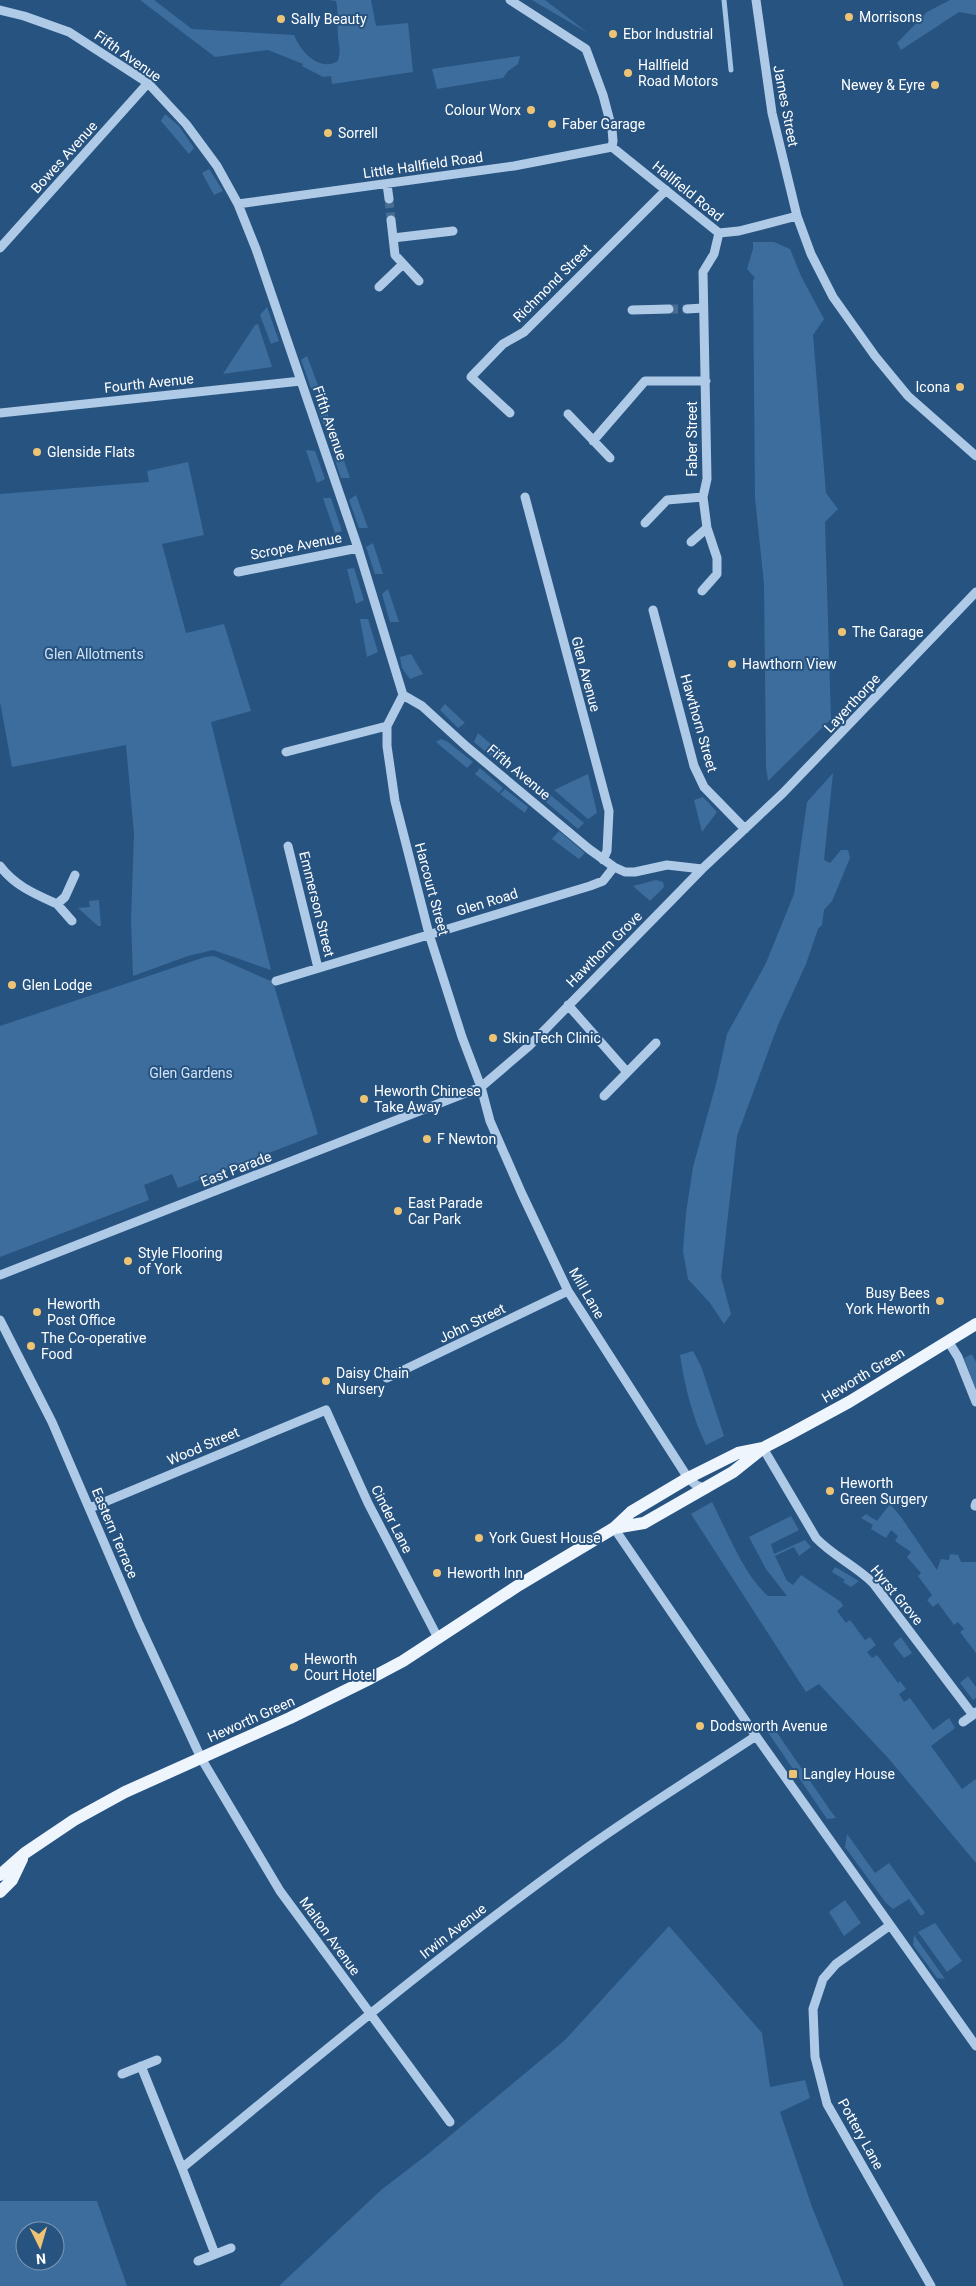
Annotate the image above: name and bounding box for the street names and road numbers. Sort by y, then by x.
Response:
street label: Fifth Avenue [92,27,164,85]
street label: James Street [770,64,802,149]
street label: Bowes Avenue [28,118,100,196]
street label: Little Hallfield Road [362,149,484,181]
street label: Hallfield Road [649,158,727,224]
street label: Richmond Street [510,241,594,325]
street label: Fourth Avenue [103,370,195,396]
street label: Fifth Avenue [310,384,350,462]
street label: Faber Street [684,401,700,477]
street label: Scrope Avenue [249,529,343,563]
street label: Glen Avenue [568,635,604,713]
street label: Layerthorpe [821,670,883,736]
street label: Hawthorn Street [677,672,721,774]
street label: Fifth Avenue [484,741,554,803]
street label: Harcourt Street [412,841,452,938]
street label: Emmerson Street [296,850,338,959]
street label: Glen Road [454,885,520,919]
street label: Hawthorn Grove [563,908,645,990]
street label: East Parade [198,1148,274,1190]
street label: Mill Lane [566,1265,608,1321]
street label: John Street [436,1300,508,1346]
street label: Heworth Green [819,1344,907,1406]
street label: Wood Street [165,1424,242,1468]
street label: Cinder Lane [368,1482,416,1556]
street label: Eastern Terrace [89,1485,141,1581]
street label: Hyrst Grove [867,1562,927,1628]
street label: Heworth Green [205,1693,297,1745]
street label: Malton Avenue [296,1894,364,1978]
street label: Irwin Avenue [417,1900,489,1962]
street label: Pottery Lane [835,2096,887,2172]

